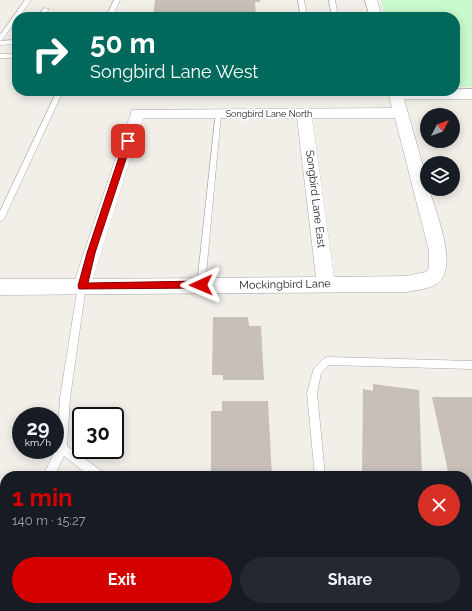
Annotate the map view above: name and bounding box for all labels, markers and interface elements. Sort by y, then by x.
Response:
text: 50 m [90,27,156,60]
icon: right [24,28,76,80]
text: Songbird Lane West [90,61,258,82]
north arrow [420,108,460,148]
map controls [420,108,460,196]
street label: Songbird Lane North [226,109,312,119]
pin [111,124,145,158]
icon: arrive [117,130,139,152]
street label: Songbird Lane East [303,149,328,249]
button: layers [420,156,460,196]
position arrow [180,264,222,306]
street label: Mockingbird Lane [239,277,331,292]
speed limit sign: 30 [72,407,124,459]
text: 29 [26,416,50,440]
text: km/h [25,437,51,448]
text: 1 min [12,483,73,512]
button: close [418,484,460,526]
text: 140 m · 15:27 [12,513,86,528]
button: Exit [12,557,232,603]
button: Share [240,557,460,603]

